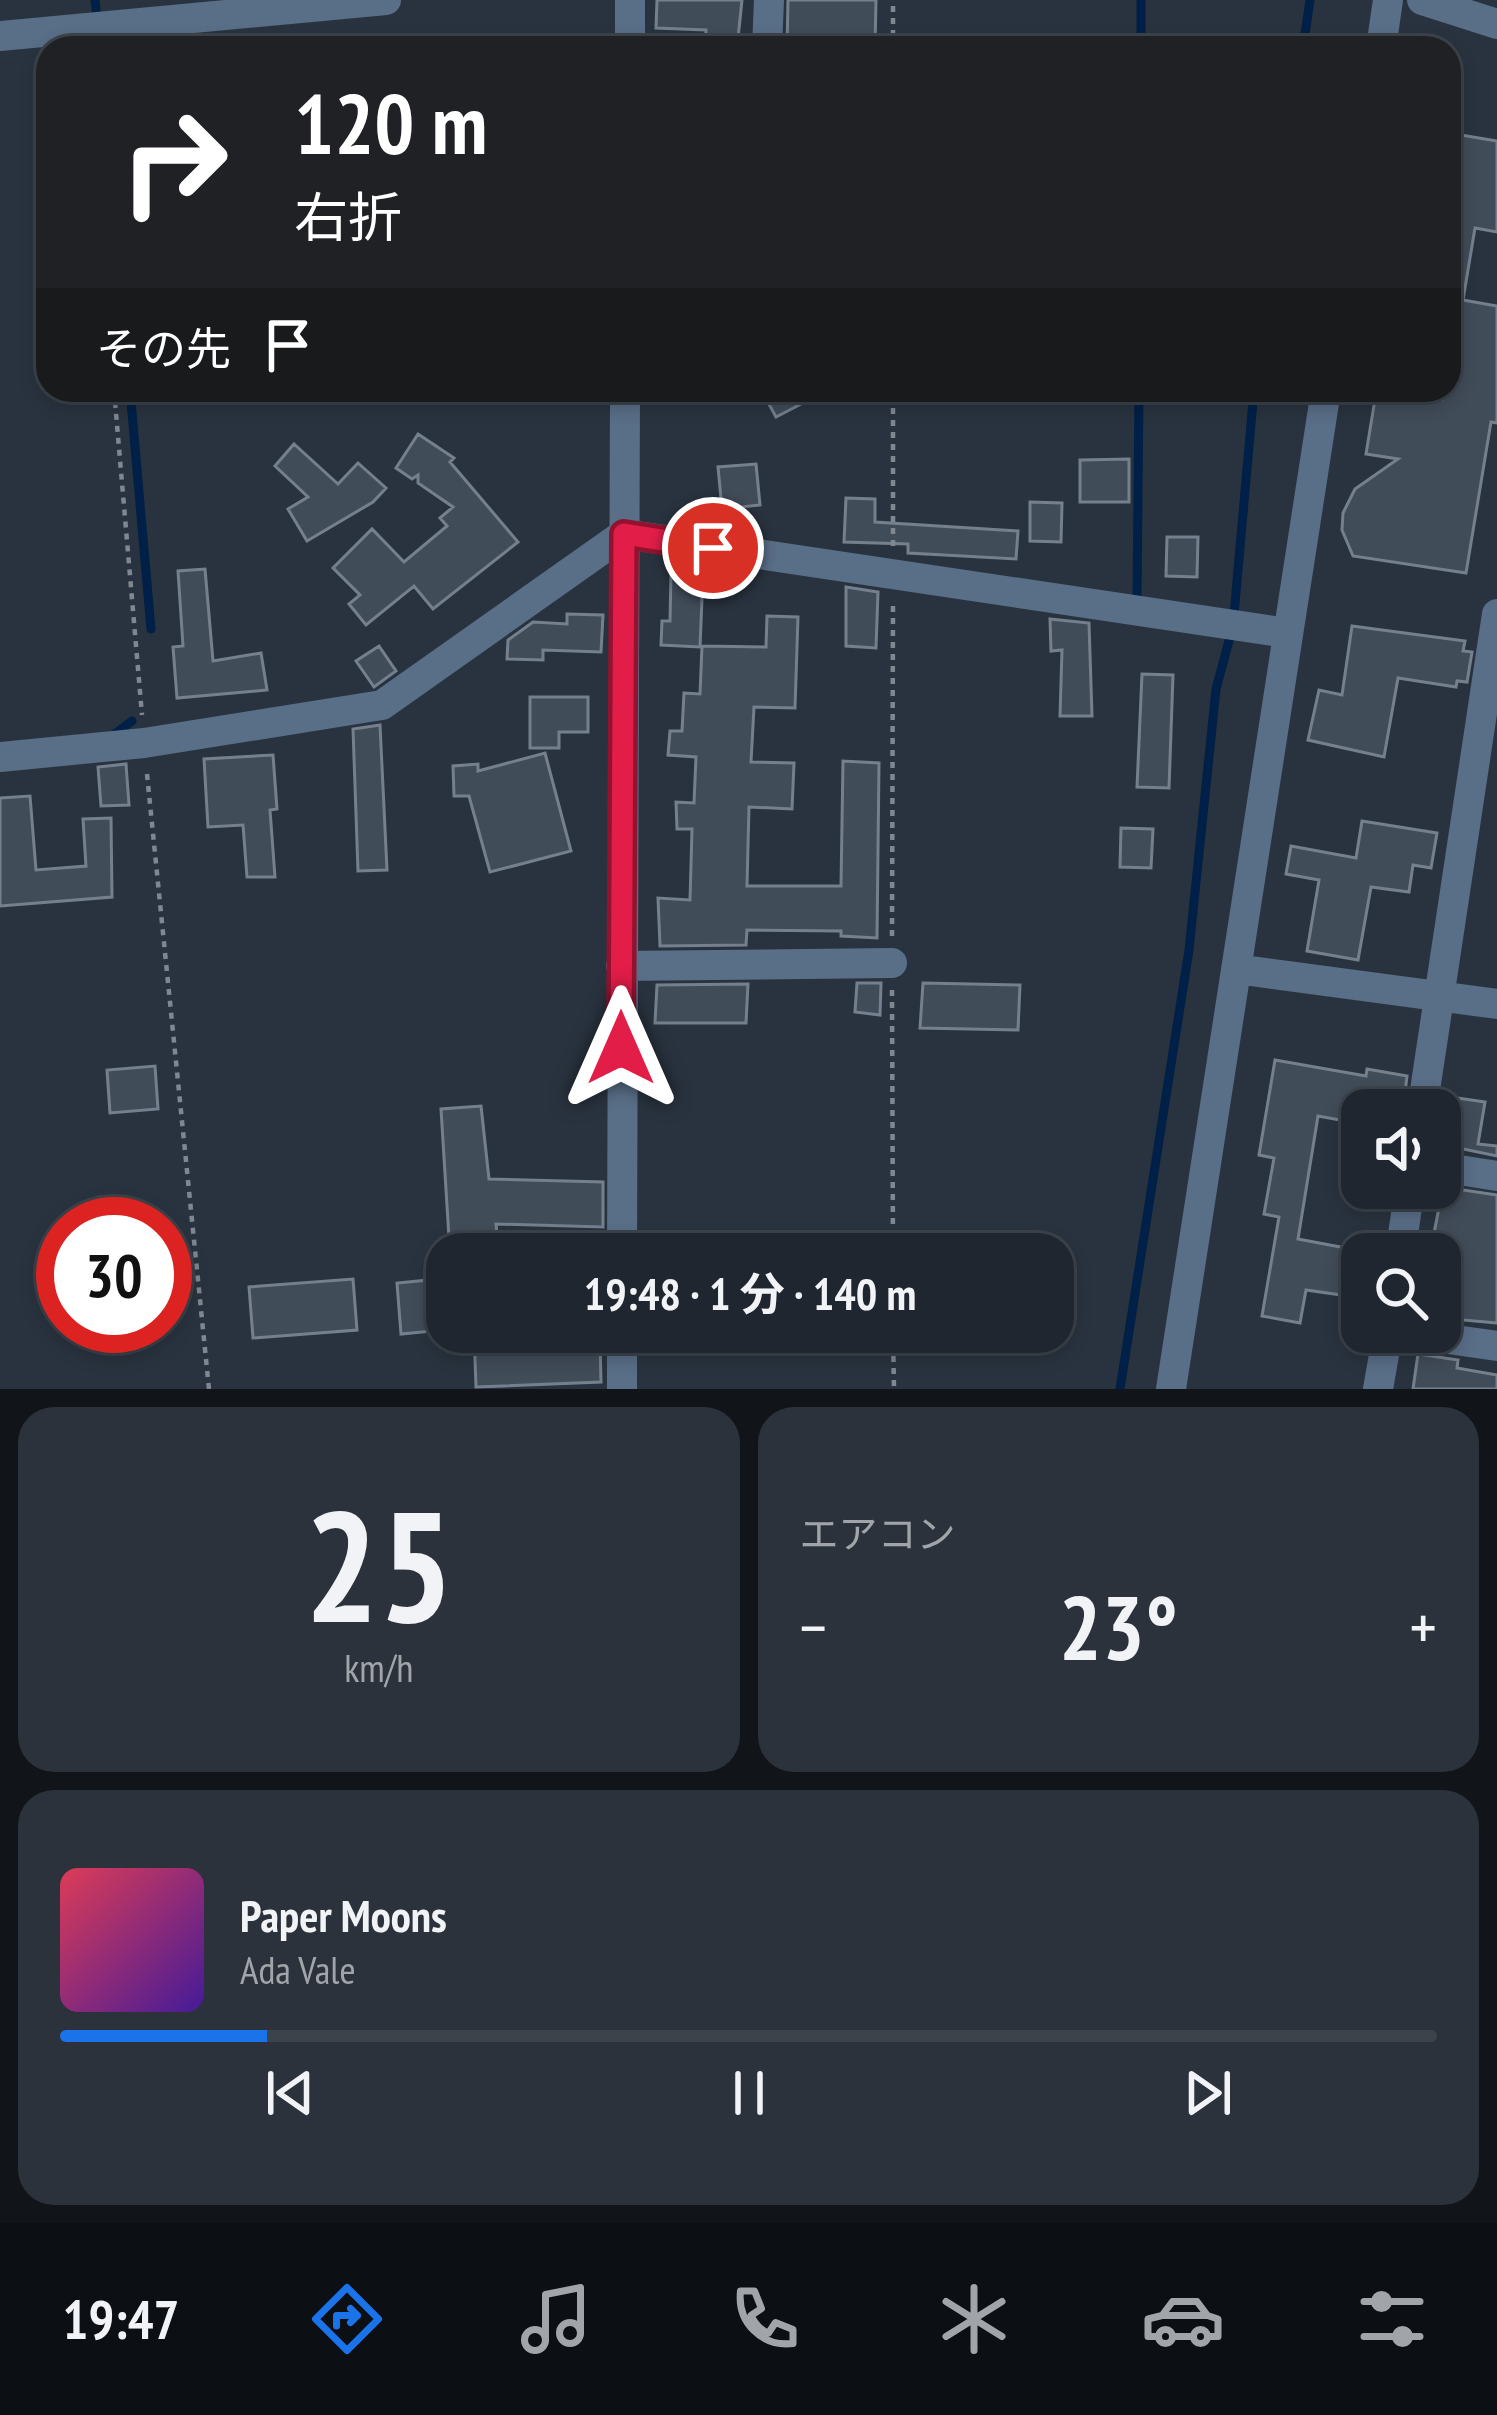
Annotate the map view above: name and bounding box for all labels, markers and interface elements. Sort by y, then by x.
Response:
text: 120 m [294,68,487,177]
icon: right [96,84,252,240]
text: 右折 [294,182,402,252]
icon: arrive [255,312,321,378]
text: その先 [96,319,231,377]
pin [662,497,764,599]
icon: arrive [680,515,746,581]
position arrow [558,985,684,1111]
map controls [1341,1089,1461,1353]
button: sound [1341,1089,1461,1209]
speed limit sign: 30 [36,1197,192,1353]
button: search [1341,1233,1461,1353]
text: 19:48 · 1 分 · 140 m [584,1264,916,1322]
text: 25 [304,1463,453,1665]
text: エアコン [800,1508,956,1559]
text: 23° [1059,1568,1178,1685]
text: − [800,1584,827,1669]
text: + [1410,1584,1437,1669]
text: km/h [344,1642,413,1693]
text: Paper Moons [240,1886,447,1944]
text: Ada Vale [240,1944,356,1995]
icon: previous [257,2060,323,2126]
icon: pause [716,2060,782,2126]
icon: next [1175,2060,1241,2126]
icon: directions [305,2277,389,2361]
icon: music [514,2277,598,2361]
icon: phone [723,2277,807,2361]
icon: climate [932,2277,1016,2361]
icon: car [1141,2277,1225,2361]
icon: filters [1350,2277,1434,2361]
text: 19:47 [63,2284,179,2354]

